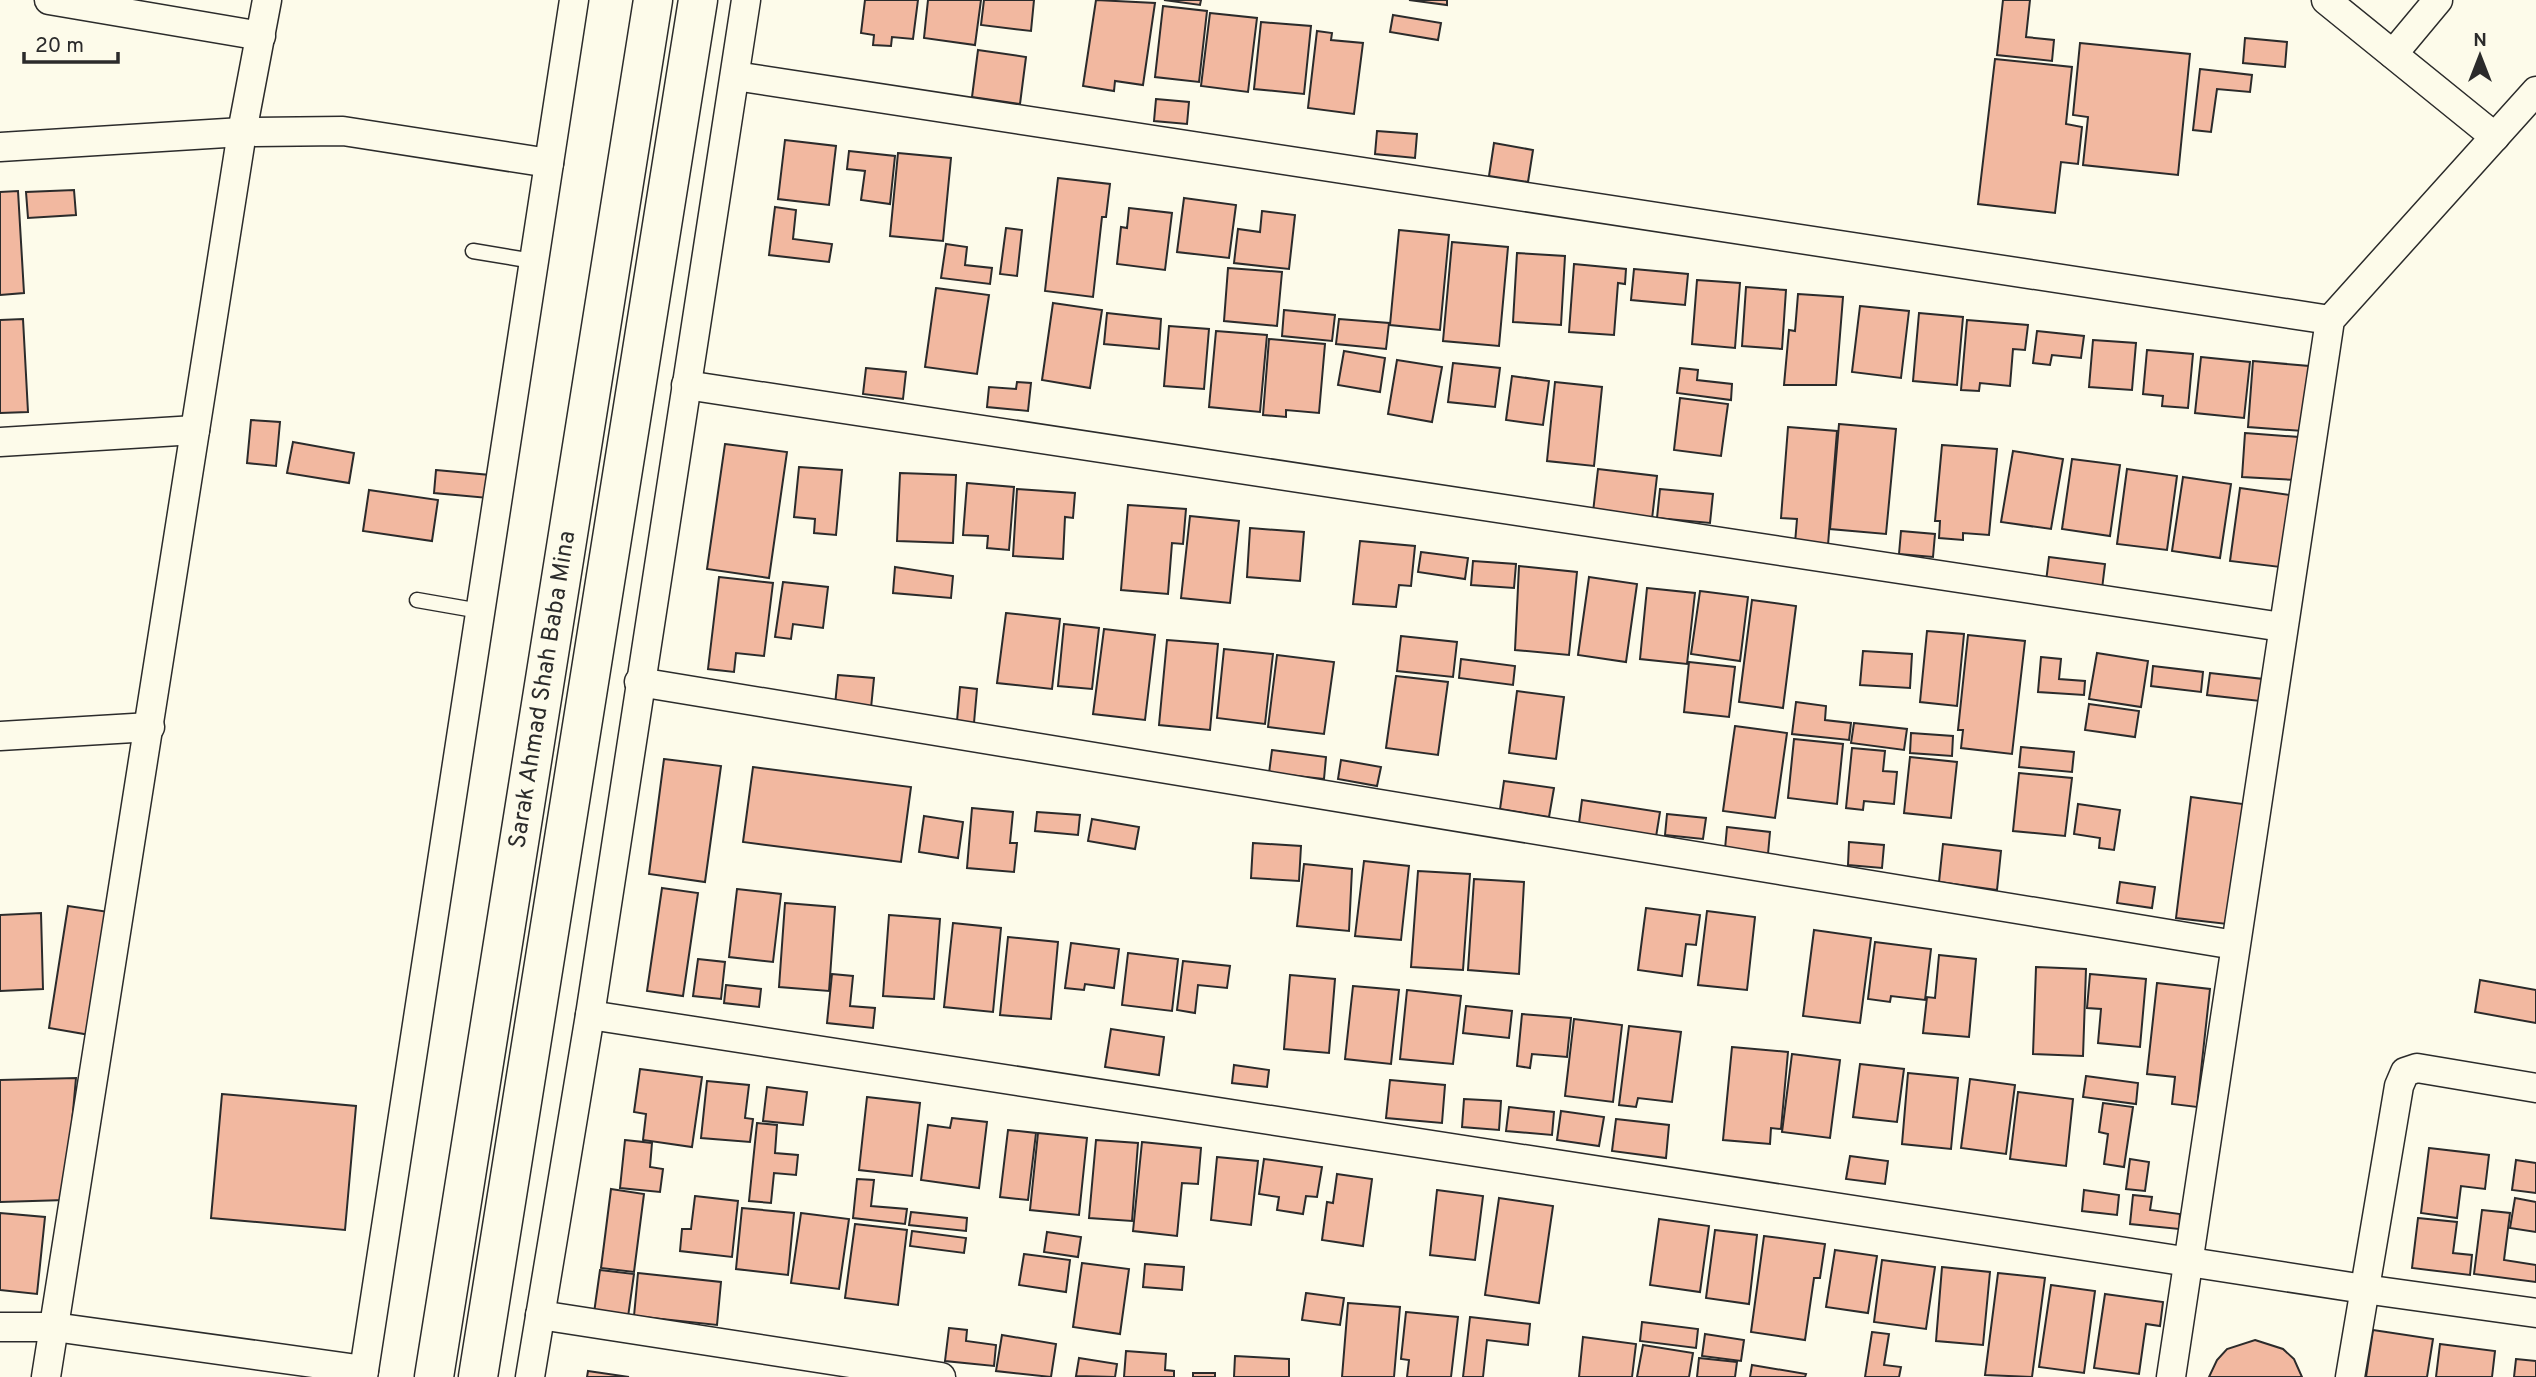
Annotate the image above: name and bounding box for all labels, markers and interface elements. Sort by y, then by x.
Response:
scale bar [24,21,119,65]
north arrow [2445,21,2515,91]
text: N [2473,29,2487,53]
text: 20 m [35,33,84,60]
street label: Sarak Ahmad Shah Baba Mina [503,529,583,851]

